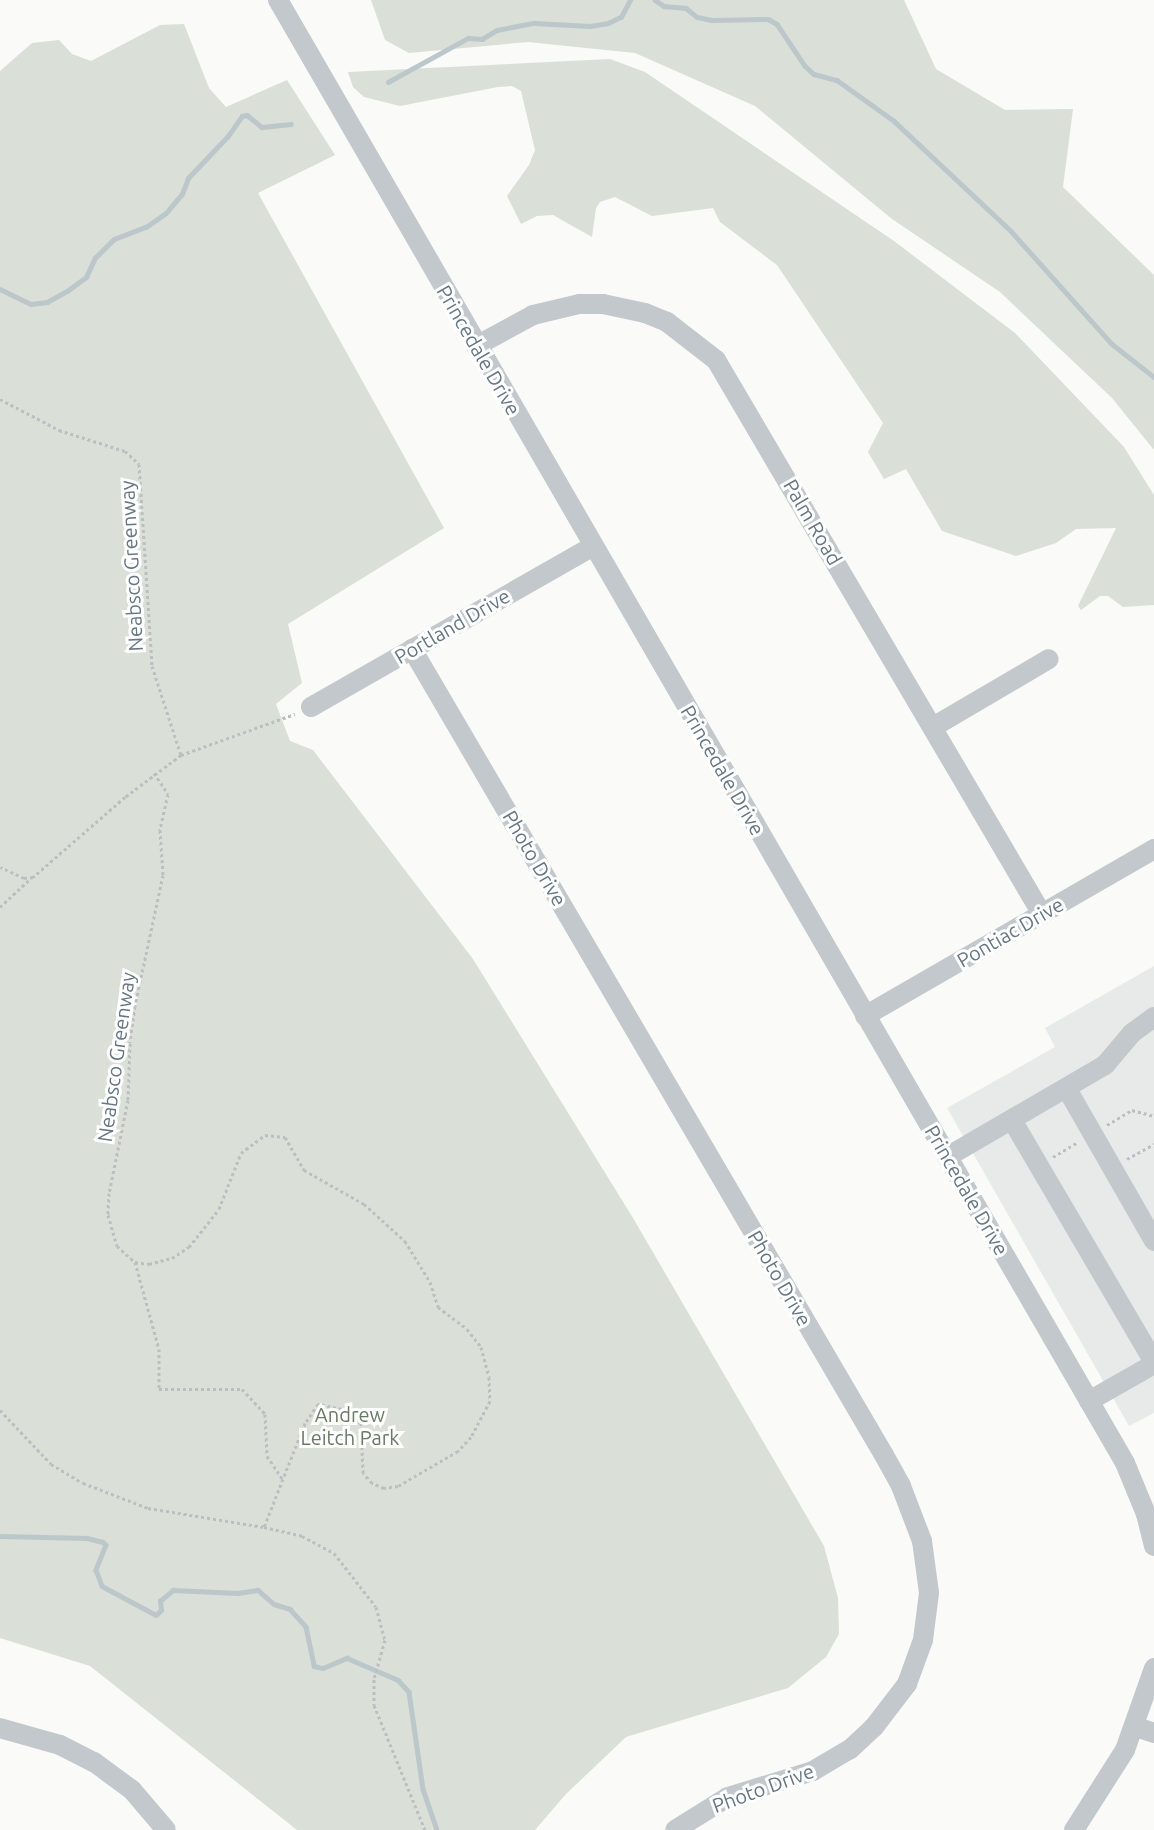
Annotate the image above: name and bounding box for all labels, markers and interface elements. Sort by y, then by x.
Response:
street label: Princedale Drive [432,281,526,419]
street label: Palm Road [779,475,847,569]
street label: Neabsco Greenway [115,480,147,652]
street label: Portland Drive [390,583,514,669]
street label: Princedale Drive [676,701,770,839]
street label: Photo Drive [498,806,572,910]
street label: Pontiac Drive [952,892,1068,972]
street label: Neabsco Greenway [92,971,140,1143]
street label: Princedale Drive [920,1121,1014,1259]
street label: Photo Drive [743,1226,817,1330]
park label: Andrew Leitch Park [301,1402,399,1449]
street label: Photo Drive [709,1759,817,1817]

